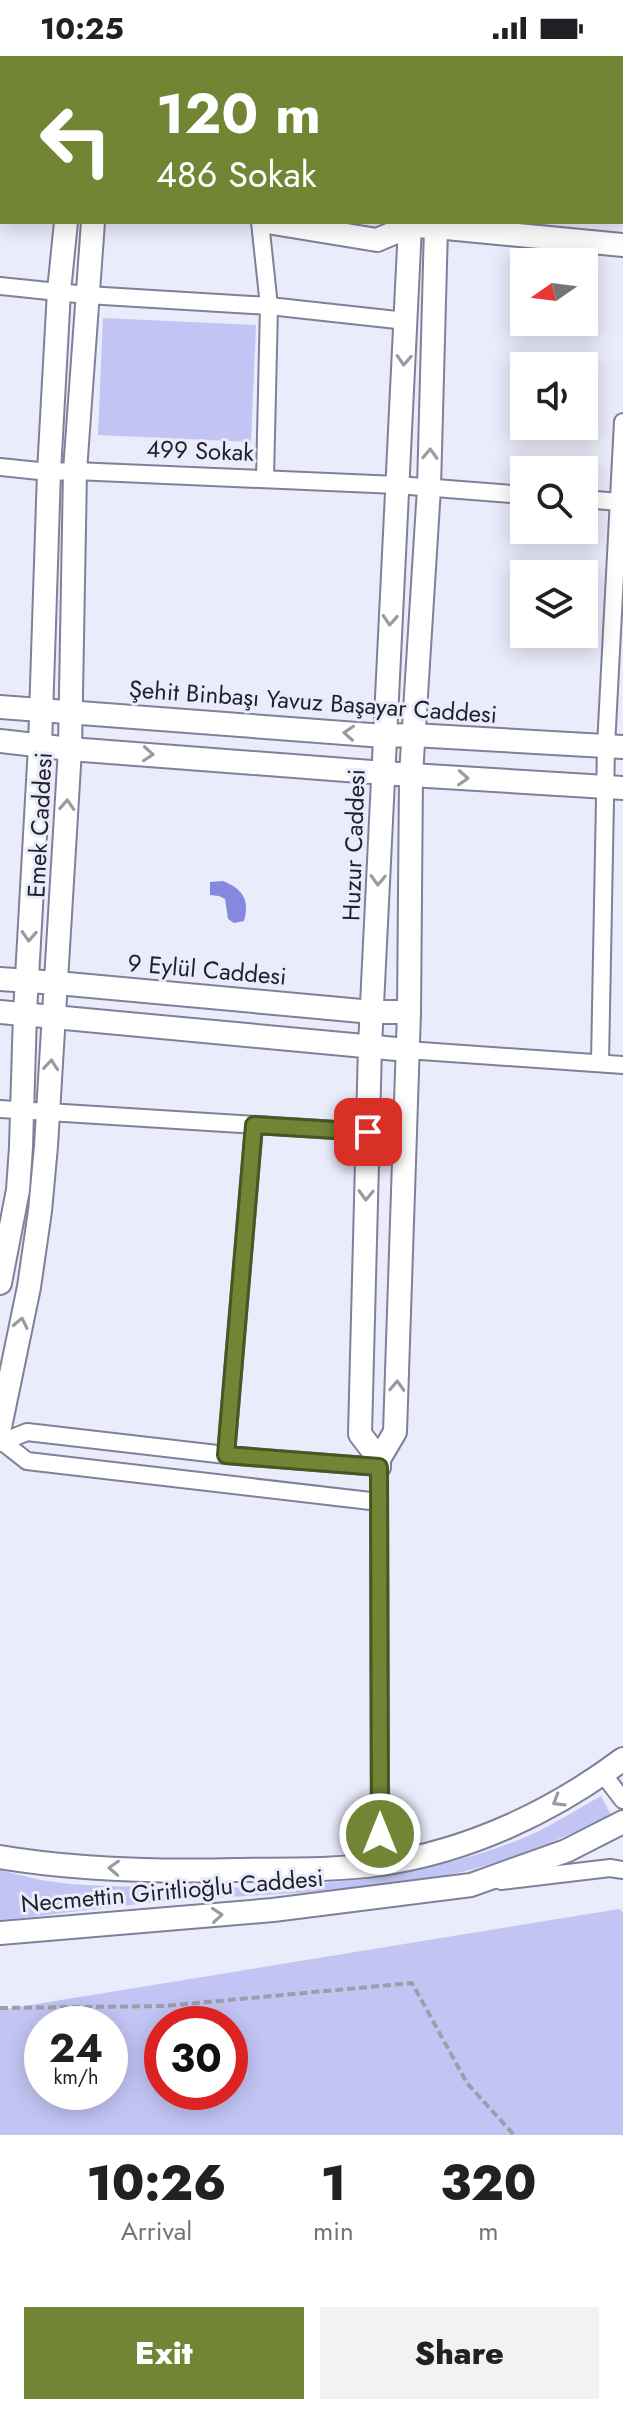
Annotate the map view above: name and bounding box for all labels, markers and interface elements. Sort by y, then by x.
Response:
text: 10:25 [40,7,124,50]
text: 120 m [156,73,321,154]
icon: left [24,88,128,192]
text: 486 Sokak [156,148,317,200]
north arrow [510,248,598,336]
map controls [510,248,598,648]
button: sound [510,352,598,440]
one-way arrow [395,354,412,367]
street label: 499 Sokak [146,431,255,470]
one-way arrow [421,447,438,460]
button: search [510,456,598,544]
button: layers [510,560,598,648]
one-way arrow [382,614,399,627]
street label: Şehit Binbaşı Yavuz Başayar Caddesi [128,671,498,732]
one-way arrow [342,725,355,742]
one-way arrow [142,746,155,763]
street label: Emek Caddesi [18,751,61,899]
street label: Huzur Caddesi [333,768,374,922]
one-way arrow [457,770,470,787]
one-way arrow [58,798,75,811]
one-way arrow [370,874,387,887]
one-way arrow [21,930,38,943]
street label: 9 Eylül Caddesi [126,945,288,994]
one-way arrow [42,1058,59,1071]
pin [334,1098,402,1166]
icon: arrive [346,1110,390,1154]
one-way arrow [357,1189,375,1202]
one-way arrow [12,1316,29,1330]
one-way arrow [388,1379,405,1392]
position arrow [338,1792,422,1876]
one-way arrow [552,1792,567,1807]
street label: Necmettin Giritlioğlu Caddesi [19,1860,325,1921]
one-way arrow [107,1860,120,1877]
one-way arrow [211,1907,224,1924]
speed limit sign: 30 [144,2006,248,2110]
text: 24 [49,2019,103,2077]
text: km/h [53,2063,99,2092]
text: 10:26 [87,2149,226,2218]
text: 1 [321,2149,346,2218]
text: 320 [440,2149,536,2218]
text: Arrival [121,2212,192,2250]
text: min [313,2212,354,2250]
text: m [478,2212,498,2250]
button: Exit [24,2307,304,2399]
button: Share [320,2307,599,2399]

